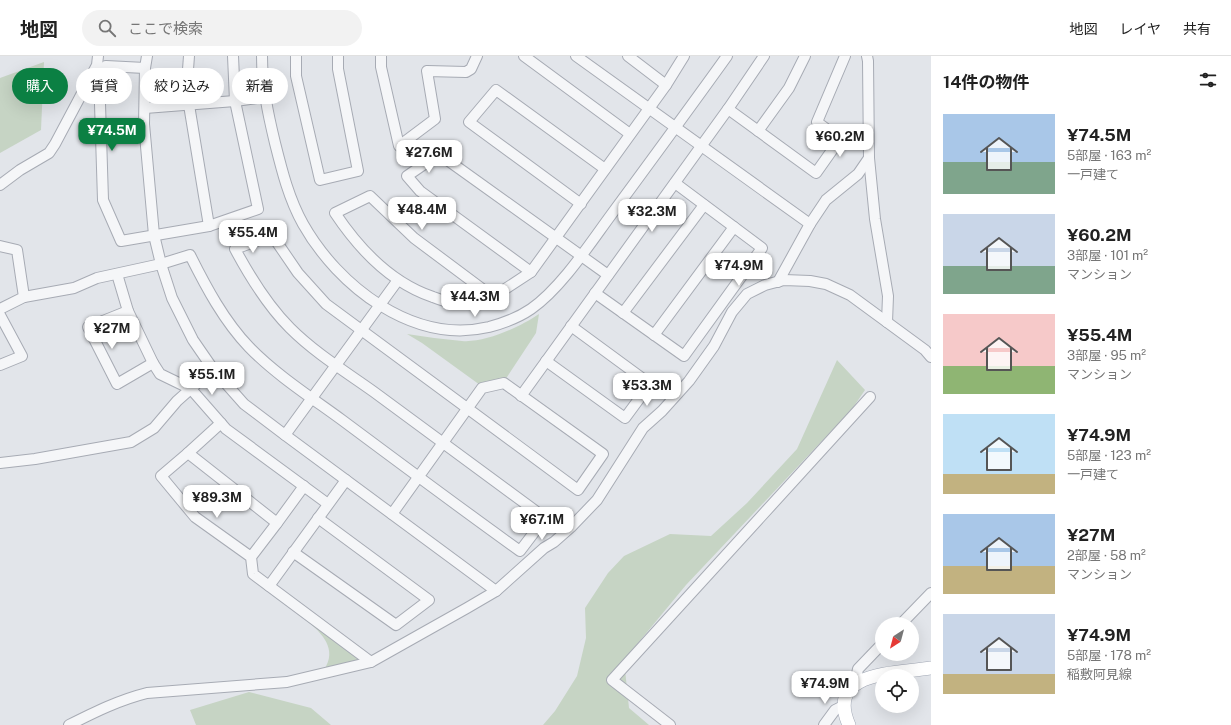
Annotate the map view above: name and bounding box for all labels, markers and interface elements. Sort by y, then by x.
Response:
search box [82,10,362,46]
icon: search [96,17,118,39]
text: 地図 [20,18,58,40]
text: ここで検索 [128,20,203,37]
text: 地図 [1069,21,1097,37]
text: レイヤ [1119,21,1161,37]
text: 共有 [1183,21,1211,37]
chip: 購入 [12,68,68,104]
chip: 賃貸 [76,68,132,104]
chip: 絞り込み [140,68,224,104]
chip: 新着 [232,68,288,104]
icon: filters [1197,69,1219,91]
text: 14件の物件 [943,72,1029,92]
pin: ¥74.5M [79,118,145,152]
text: ¥74.5M [87,123,137,138]
pin: ¥60.2M [807,124,873,158]
text: ¥74.5M [1067,125,1131,145]
text: ¥60.2M [815,129,865,144]
icon: home [975,130,1023,178]
pin: ¥27.6M [396,140,462,174]
text: ¥27.6M [405,145,453,160]
text: 5部屋 · 163 m² [1067,148,1151,163]
text: 一戸建て [1067,167,1119,182]
pin: ¥48.4M [389,197,455,231]
pin: ¥32.3M [619,199,685,233]
text: ¥48.4M [397,202,447,217]
text: ¥32.3M [627,204,677,219]
pin: ¥55.4M [220,220,286,254]
text: ¥55.4M [228,225,278,240]
text: ¥60.2M [1067,225,1132,245]
icon: home [975,230,1023,278]
text: 3部屋 · 101 m² [1067,248,1148,263]
pin: ¥74.9M [706,253,772,287]
text: ¥74.9M [714,258,764,273]
text: マンション [1067,267,1132,282]
pin: ¥44.3M [442,284,508,318]
text: ¥44.3M [450,289,500,304]
pin: ¥27M [88,316,136,350]
text: ¥27M [94,321,130,336]
text: ¥55.4M [1067,325,1132,345]
icon: home [975,330,1023,378]
text: 3部屋 · 95 m² [1067,348,1146,363]
pin: ¥55.1M [179,362,245,396]
text: ¥55.1M [188,367,236,382]
text: マンション [1067,367,1132,382]
pin: ¥53.3M [614,373,680,407]
text: ¥53.3M [622,378,672,393]
text: ¥74.9M [1067,425,1131,445]
icon: home [975,430,1023,478]
text: 5部屋 · 123 m² [1067,448,1151,463]
text: 一戸建て [1067,467,1119,482]
pin: ¥89.3M [184,485,250,519]
text: ¥89.3M [192,490,242,505]
pin: ¥67.1M [509,507,575,541]
text: ¥67.1M [520,512,564,527]
text: ¥27M [1067,525,1115,545]
icon: home [975,530,1023,578]
text: 2部屋 · 58 m² [1067,548,1146,563]
text: マンション [1067,567,1132,582]
north arrow [875,617,919,661]
map controls [875,617,919,713]
text: ¥74.9M [1067,625,1131,645]
icon: home [975,630,1023,678]
text: 5部屋 · 178 m² [1067,648,1151,663]
text: 稲敷阿見線 [1067,667,1132,682]
button: locate [875,669,919,713]
pin: ¥74.9M [792,671,858,705]
text: ¥74.9M [800,676,850,691]

